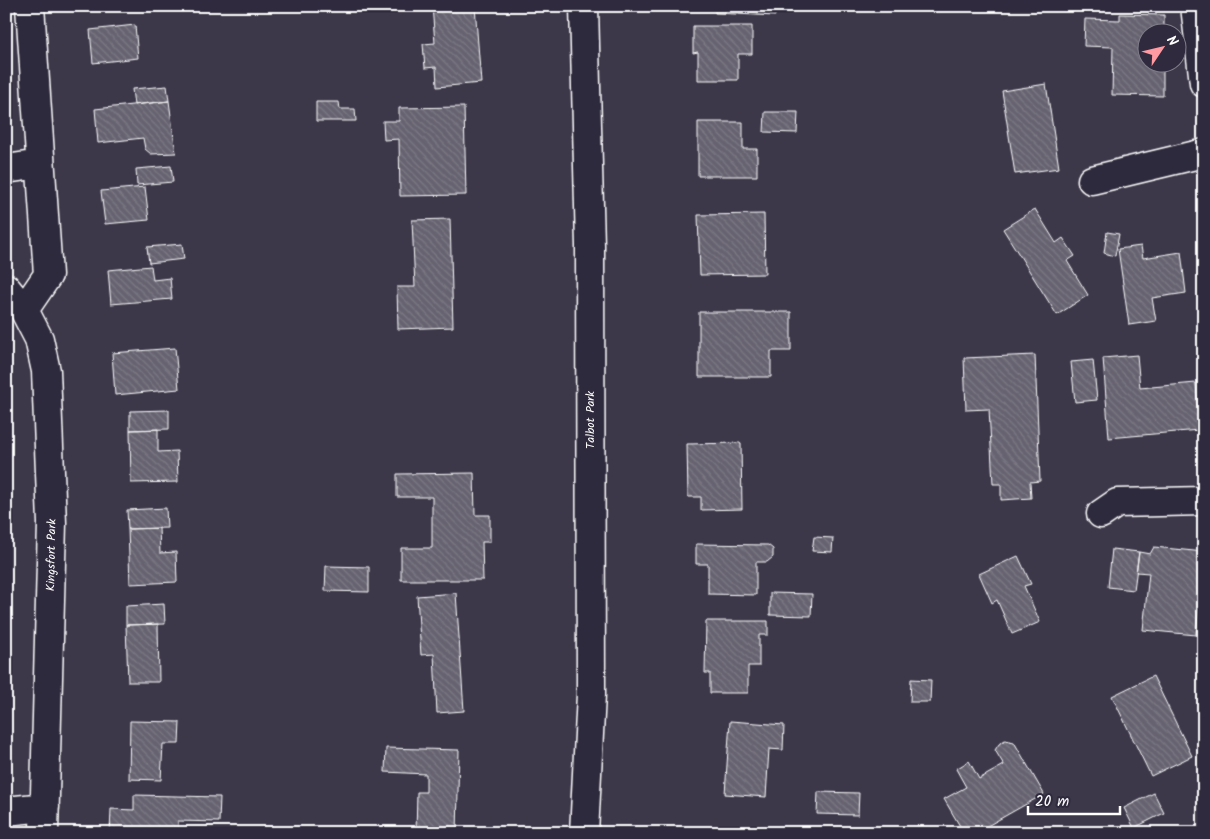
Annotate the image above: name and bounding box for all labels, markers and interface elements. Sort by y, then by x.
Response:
north arrow [1138,22,1188,72]
text: N [1160,31,1183,51]
street label: Talbot Park [581,391,600,449]
street label: Kingsfort Park [41,518,62,591]
scale bar [1028,784,1120,816]
text: 20 m [1035,790,1069,814]

